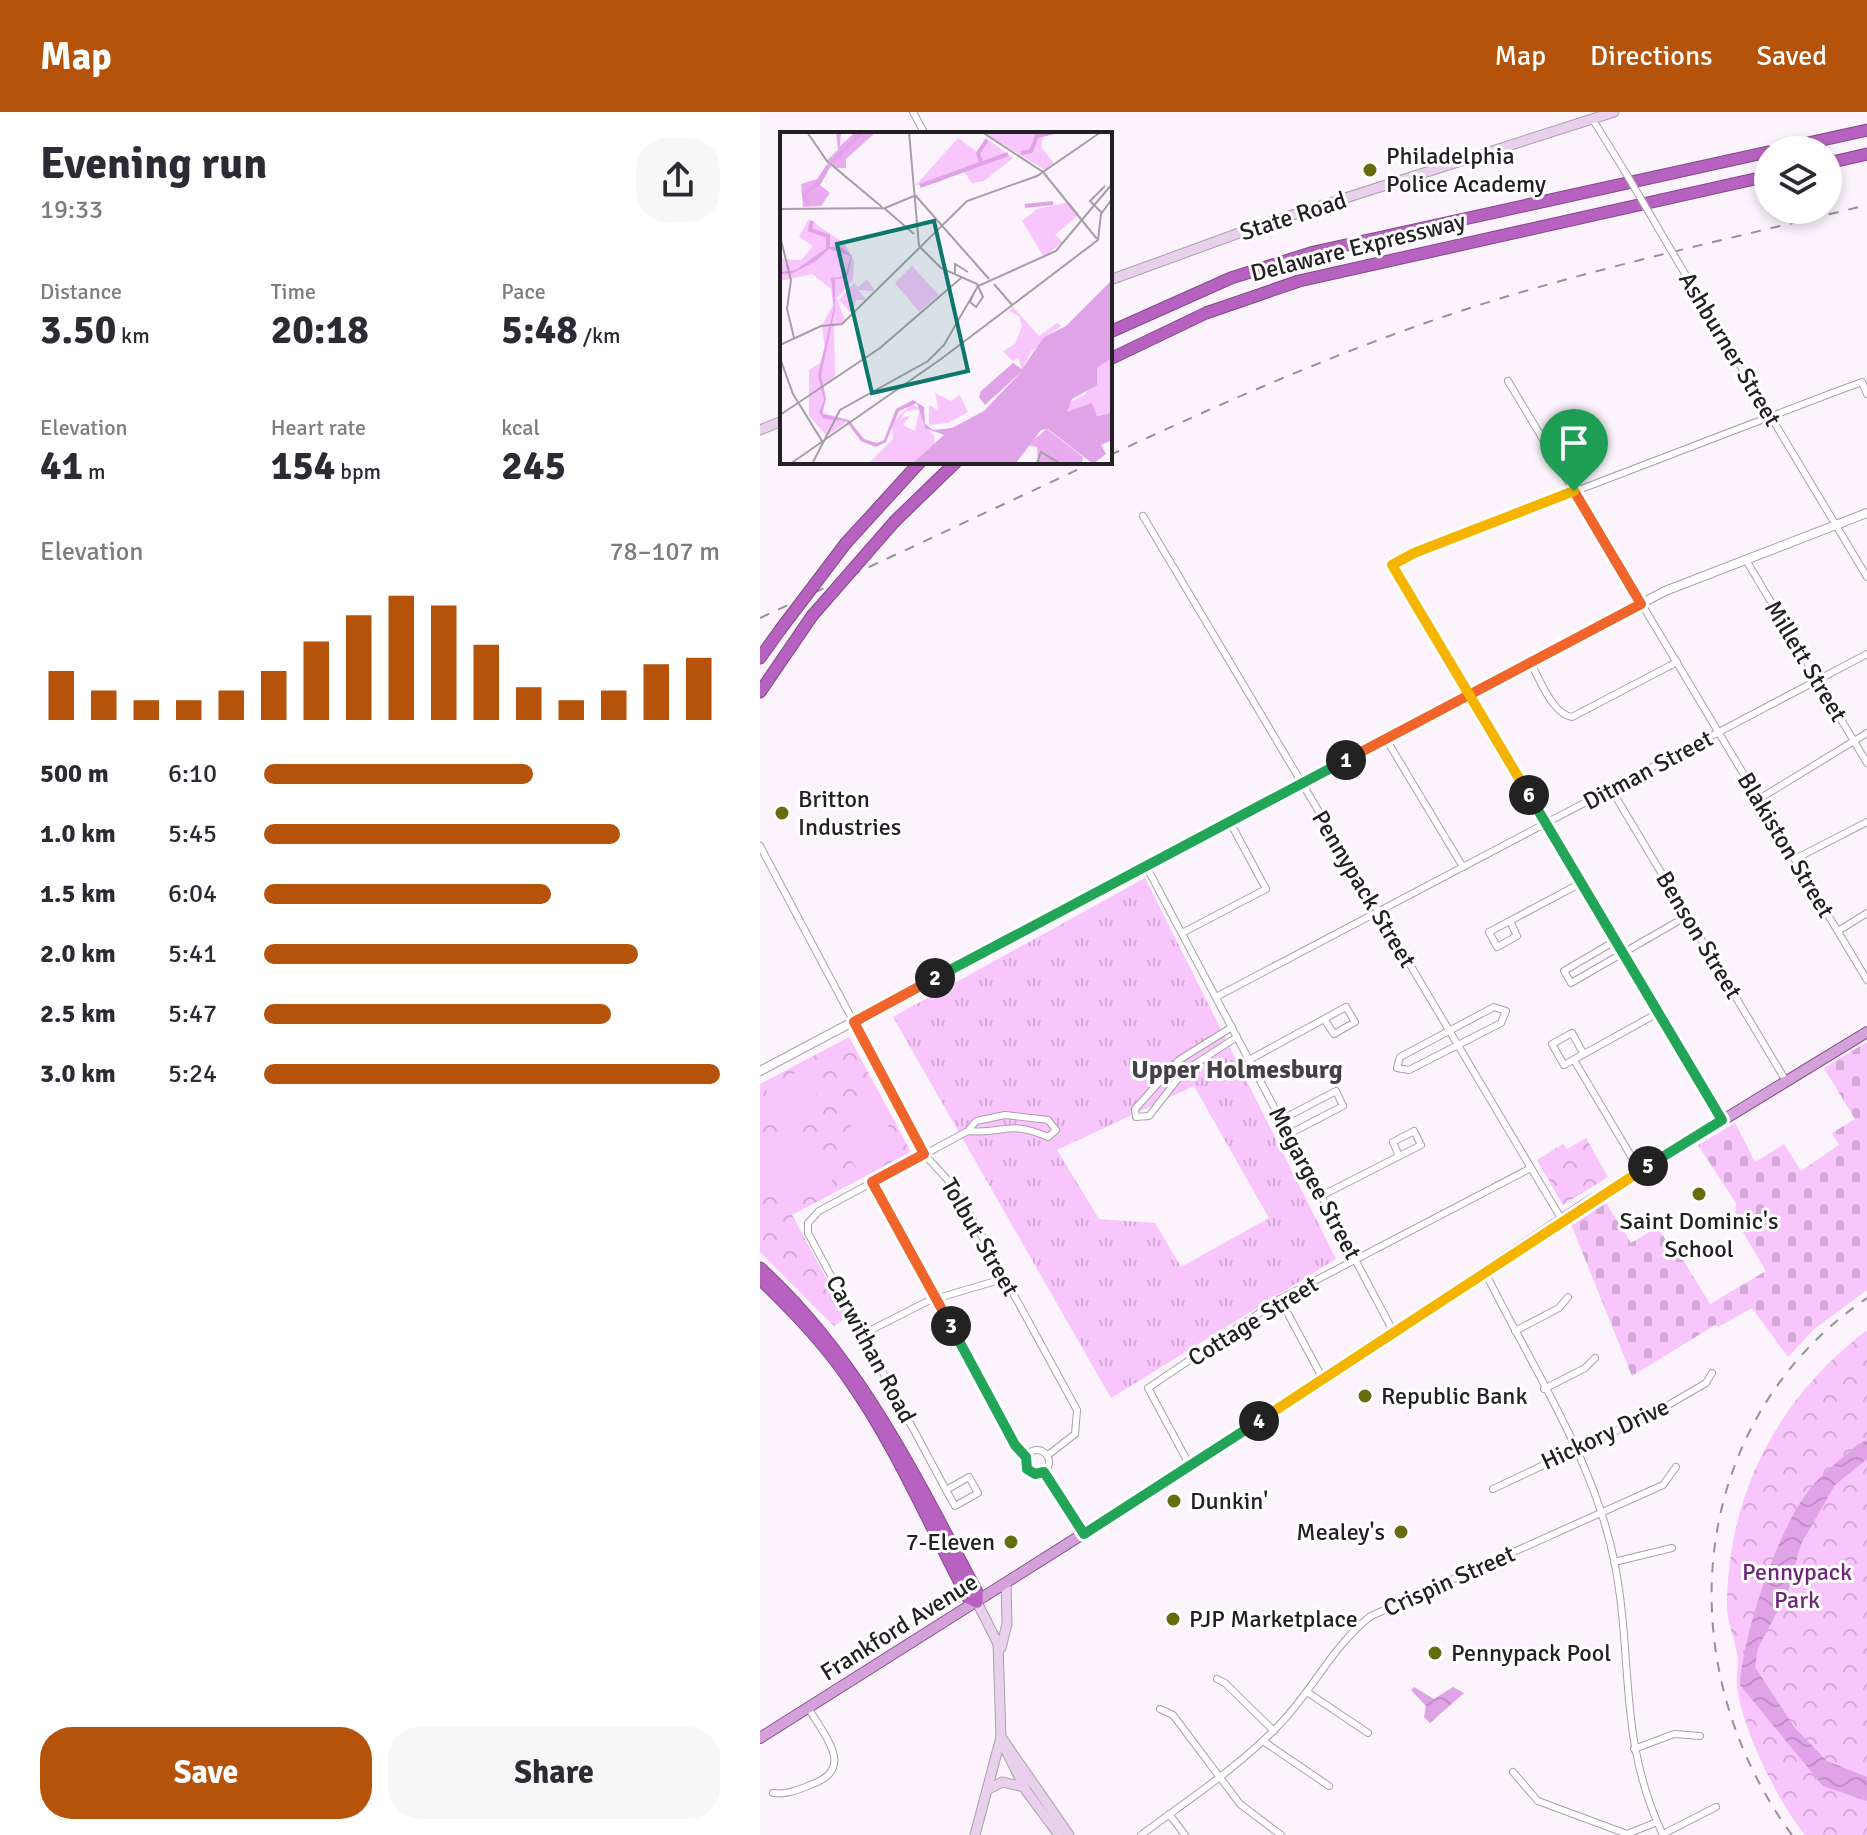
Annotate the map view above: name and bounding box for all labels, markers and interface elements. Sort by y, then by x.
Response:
text: Map [40,33,112,80]
text: Map [1494,39,1546,73]
text: Directions [1590,39,1712,73]
text: Saved [1756,39,1827,73]
inset map [780,132,1112,464]
map controls [1754,136,1842,224]
button: layers [1754,136,1842,224]
text: Evening run [40,137,267,191]
button: share [636,138,720,222]
place label: Philadelphia Police Academy [1386,141,1546,199]
marker: Philadelphia Police Academy [1361,161,1379,179]
street label: State Road [1236,185,1350,247]
text: 19:33 [40,194,103,226]
street label: Delaware Expressway [1247,206,1469,288]
street label: Ashburner Street [1672,266,1788,432]
text: Distance [40,278,122,305]
text: Time [271,278,316,305]
text: Pace [501,278,546,305]
text: 3.50 [40,305,116,355]
text: 20:18 [271,305,369,355]
text: 5:48 [501,305,578,355]
text: km [116,322,150,349]
text: /km [578,322,621,349]
pin [1540,409,1608,491]
text: Elevation [40,414,128,441]
text: Heart rate [271,414,366,441]
text: kcal [501,414,540,441]
icon: arrive [1552,421,1596,465]
text: 41 [40,441,83,491]
text: 154 [271,441,335,491]
text: 245 [501,441,566,491]
text: m [83,458,106,485]
text: bpm [335,458,381,485]
text: Elevation [40,536,144,568]
text: 78–107 m [610,536,720,568]
street label: Millett Street [1758,595,1854,727]
street label: Ditman Street [1578,723,1718,817]
pin: 1 [1326,740,1366,780]
text: 1 [1340,746,1352,773]
text: 500 m [40,758,109,790]
text: 6:10 [168,758,217,790]
street label: Blakiston Street [1731,767,1841,923]
pin: 6 [1509,775,1549,815]
text: 6 [1523,781,1535,808]
place label: Britton Industries [798,784,901,842]
marker: Britton Industries [773,804,791,822]
street label: Pennypack Street [1305,805,1423,973]
text: 1.0 km [40,818,116,850]
text: 5:45 [168,818,217,850]
street label: Benson Street [1649,866,1749,1004]
text: 1.5 km [40,878,116,910]
text: 6:04 [168,878,217,910]
text: 2.0 km [40,938,116,970]
text: 5:41 [168,938,217,970]
pin: 2 [915,958,955,998]
text: 2 [929,964,941,991]
text: 2.5 km [40,998,116,1030]
text: 5:47 [168,998,217,1030]
district label: Upper Holmesburg [1131,1054,1343,1086]
text: 3.0 km [40,1058,116,1090]
text: 5:24 [168,1058,217,1090]
street label: Megargee Street [1262,1101,1368,1265]
pin: 5 [1628,1146,1668,1186]
text: 5 [1642,1152,1654,1179]
street label: Tolbut Street [934,1173,1026,1301]
marker: Saint Dominic's School [1690,1185,1708,1203]
place label: Saint Dominic's School [1620,1206,1778,1264]
street label: Cottage Street [1182,1269,1324,1373]
street label: Carwithan Road [819,1270,923,1428]
pin: 3 [931,1306,971,1346]
text: 3 [945,1312,957,1339]
place label: Republic Bank [1381,1381,1527,1411]
marker: Republic Bank [1356,1387,1374,1405]
street label: Hickory Drive [1536,1391,1674,1477]
pin: 4 [1239,1401,1279,1441]
text: 4 [1253,1407,1265,1434]
place label: Dunkin' [1190,1486,1268,1516]
marker: Dunkin' [1165,1492,1183,1510]
place label: Mealey's [1296,1517,1385,1547]
marker: Mealey's [1392,1523,1410,1541]
place label: 7-Eleven [906,1527,995,1557]
marker: 7-Eleven [1002,1533,1020,1551]
street label: Crispin Street [1379,1539,1519,1623]
park label: Pennypack Park [1742,1557,1852,1615]
street label: Frankford Avenue [815,1567,983,1687]
place label: PJP Marketplace [1189,1604,1358,1634]
marker: PJP Marketplace [1164,1610,1182,1628]
place label: Pennypack Pool [1451,1638,1611,1668]
marker: Pennypack Pool [1426,1644,1444,1662]
button: Save [40,1727,372,1819]
button: Share [388,1727,720,1819]

